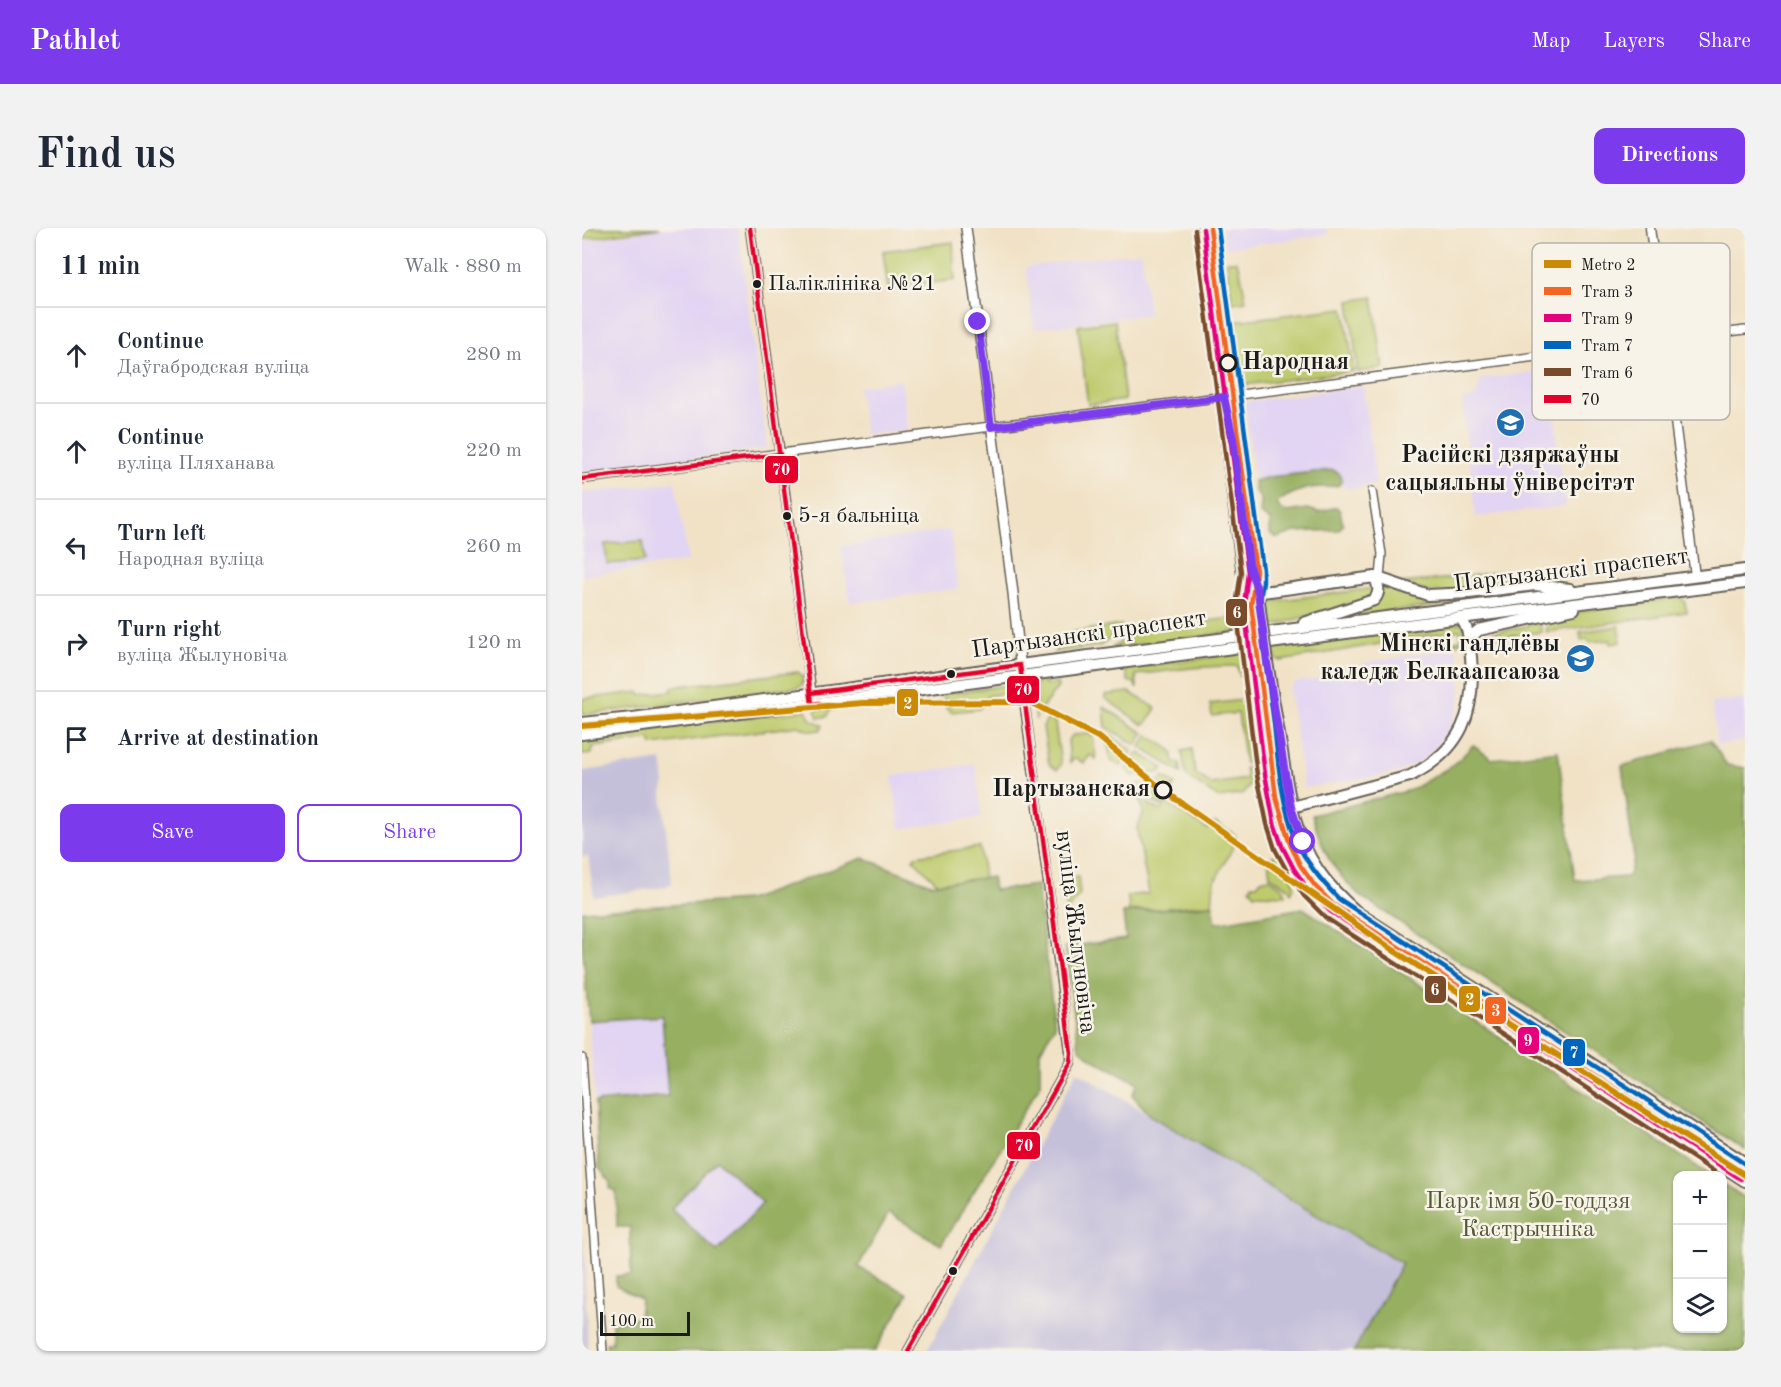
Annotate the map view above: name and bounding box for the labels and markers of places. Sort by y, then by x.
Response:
place label: Паліклініка №21 [768,273,936,295]
marker: Паліклініка №21 [751,278,763,290]
place label: Народная [1242,351,1349,375]
marker: Народная [1219,354,1237,372]
school or university icon: Расійскі дзяржаўны сацыяльны ўніверсітэт [1494,407,1526,439]
place label: Расійскі дзяржаўны сацыяльны ўніверсітэт [1385,444,1635,496]
place label: 5-я бальніца [798,505,920,527]
marker: 5-я бальніца [781,510,793,522]
place label: Мінскі гандлёвы каледж Белкаапсаюза [1320,633,1560,685]
school or university icon: Мінскі гандлёвы каледж Белкаапсаюза [1565,643,1597,675]
unlabelled marker [945,668,957,680]
place label: Партызанская [992,778,1150,802]
marker: Партызанская [1154,781,1172,799]
unlabelled marker [947,1265,959,1277]

